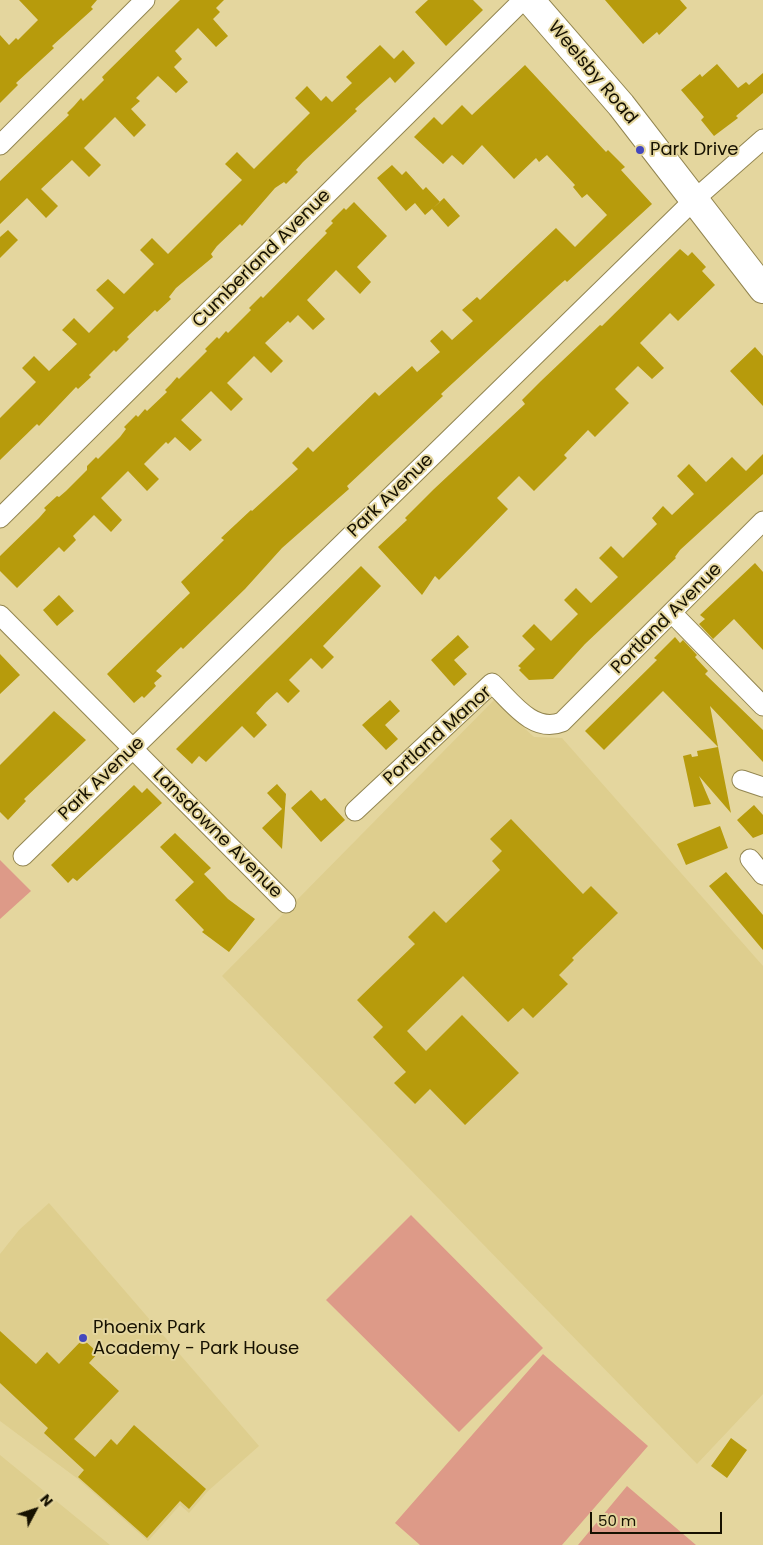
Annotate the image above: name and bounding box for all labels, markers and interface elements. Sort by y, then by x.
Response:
street label: Weelsby Road [543,17,641,129]
place label: Park Drive [650,139,739,161]
marker: Park Drive [634,144,646,156]
street label: Cumberland Avenue [188,185,336,333]
street label: Park Avenue [344,450,438,542]
street label: Portland Avenue [607,559,727,679]
street label: Portland Manor [380,682,496,790]
street label: Park Avenue [55,733,149,825]
street label: Lansdowne Avenue [148,765,286,903]
place label: Phoenix Park Academy - Park House [93,1317,299,1360]
marker: Phoenix Park Academy - Park House [77,1332,89,1344]
north arrow [10,1485,60,1535]
text: N [35,1490,58,1511]
scale bar [593,1502,726,1534]
text: 50 m [598,1510,636,1531]

